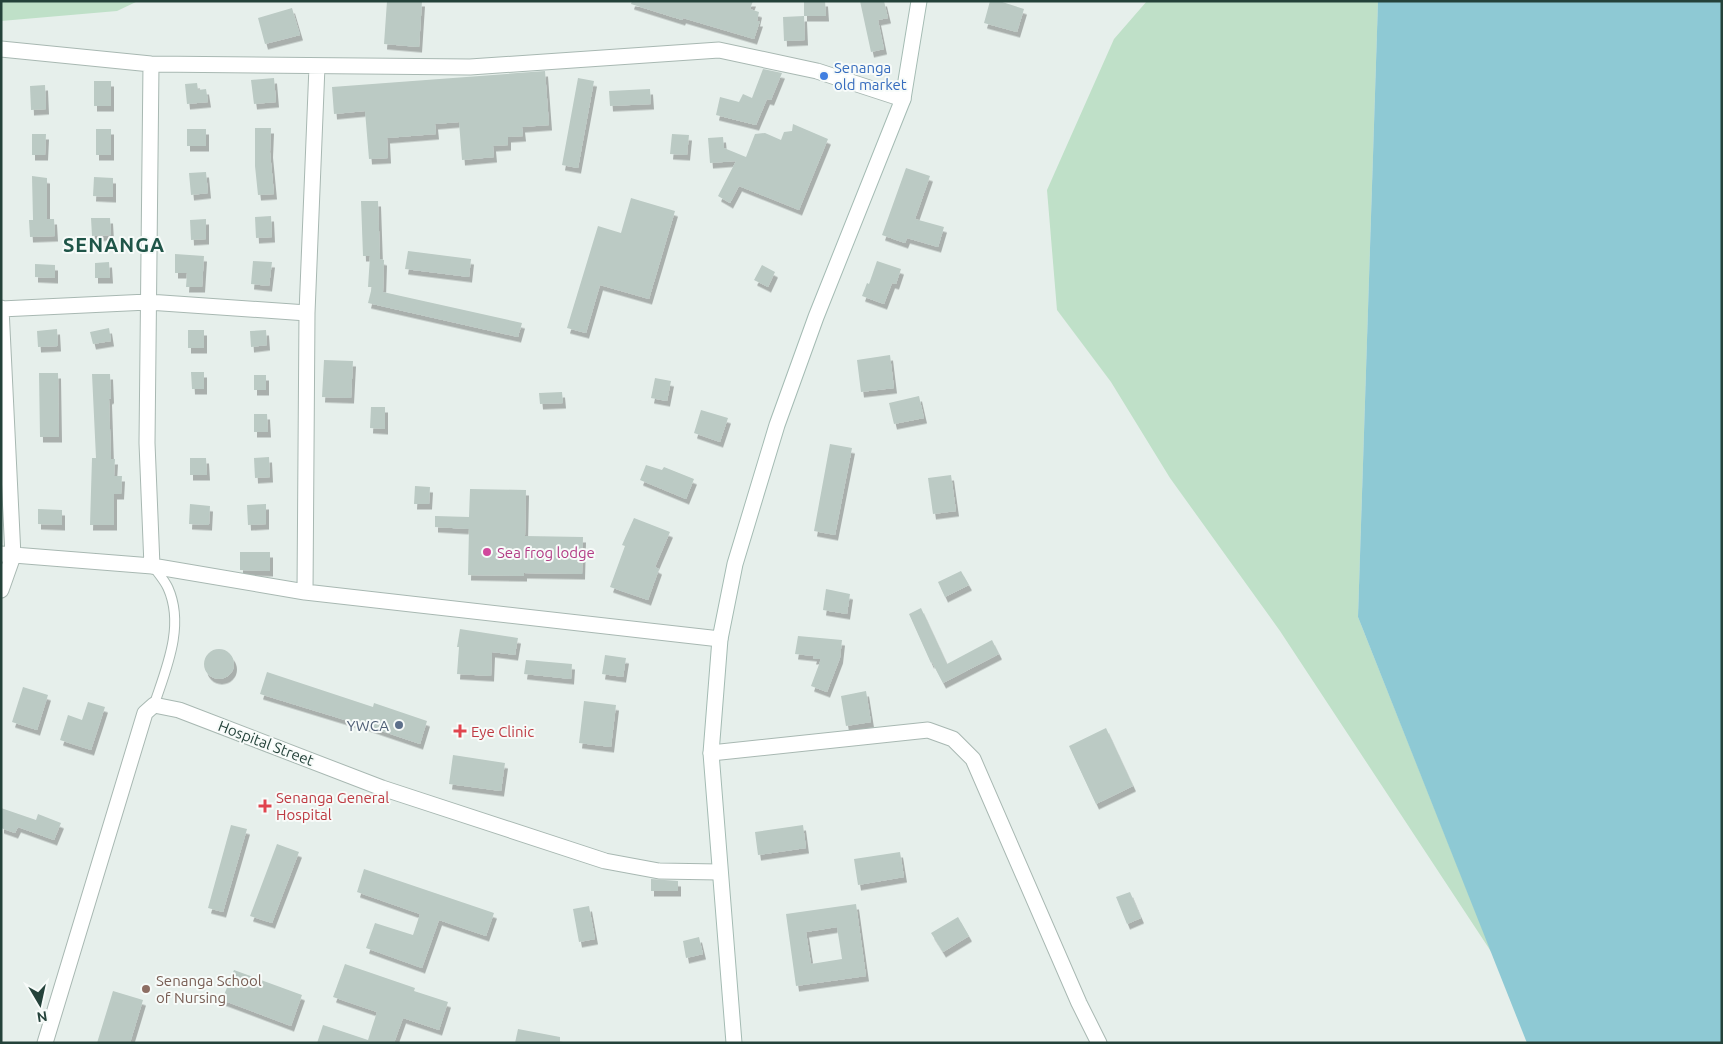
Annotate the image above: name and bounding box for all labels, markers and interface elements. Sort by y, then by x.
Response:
place label: Senanga old market [834,59,907,93]
marker: Senanga old market [818,70,830,82]
district label: SENANGA [63,233,165,256]
place label: Sea frog lodge [497,544,595,561]
marker: Sea frog lodge [481,546,493,558]
street label: Hospital Street [216,717,316,769]
place label: YWCA [347,717,389,734]
marker: YWCA [393,719,405,731]
place label: Eye Clinic [471,723,534,740]
marker: Eye Clinic [453,724,467,738]
place label: Senanga General Hospital [276,789,389,823]
marker: Senanga General Hospital [258,799,272,813]
place label: Senanga School of Nursing [156,972,262,1006]
north arrow [15,979,65,1029]
marker: Senanga School of Nursing [140,983,152,995]
text: N [36,1008,48,1026]

